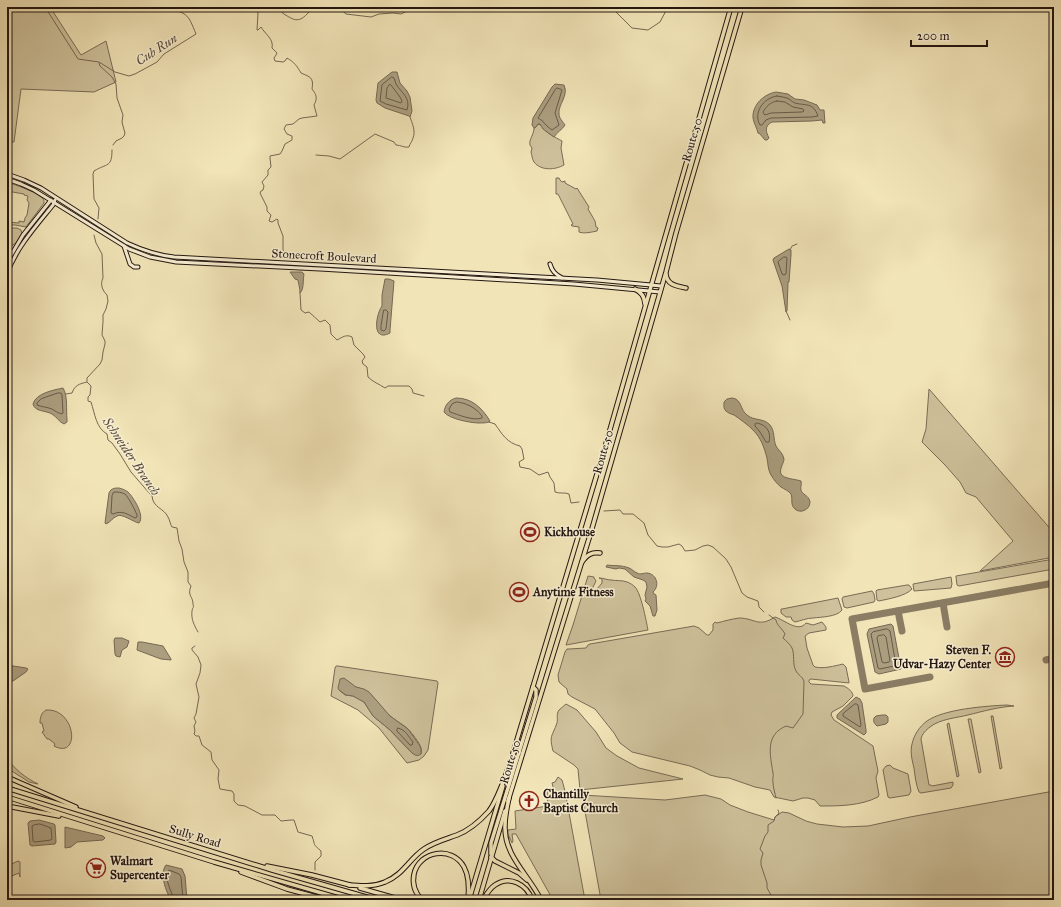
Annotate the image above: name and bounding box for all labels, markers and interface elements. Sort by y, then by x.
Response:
scale bar [911,22,987,48]
text: 200 m [917,29,950,43]
water label: Cub Run [133,30,180,69]
street label: Route 50 [679,116,705,164]
street label: Stonecroft Boulevard [271,246,377,266]
water label: Schneider Branch [98,413,164,499]
street label: Route 50 [590,428,616,476]
sports icon: Kickhouse [519,521,541,543]
place label: Kickhouse [544,525,595,539]
sports icon: Anytime Fitness [508,581,530,603]
place label: Anytime Fitness [532,585,614,600]
place label: Steven F. Udvar-Hazy Center [893,643,991,672]
museum icon: Steven F. Udvar-Hazy Center [994,646,1016,668]
street label: Route 50 [497,738,523,786]
place label: Chantilly Baptist Church [543,787,618,816]
church icon: Chantilly Baptist Church [518,790,540,812]
street label: Sully Road [167,822,223,850]
place label: Walmart Supercenter [110,854,169,883]
supermarket icon: Walmart Supercenter [85,857,107,879]

